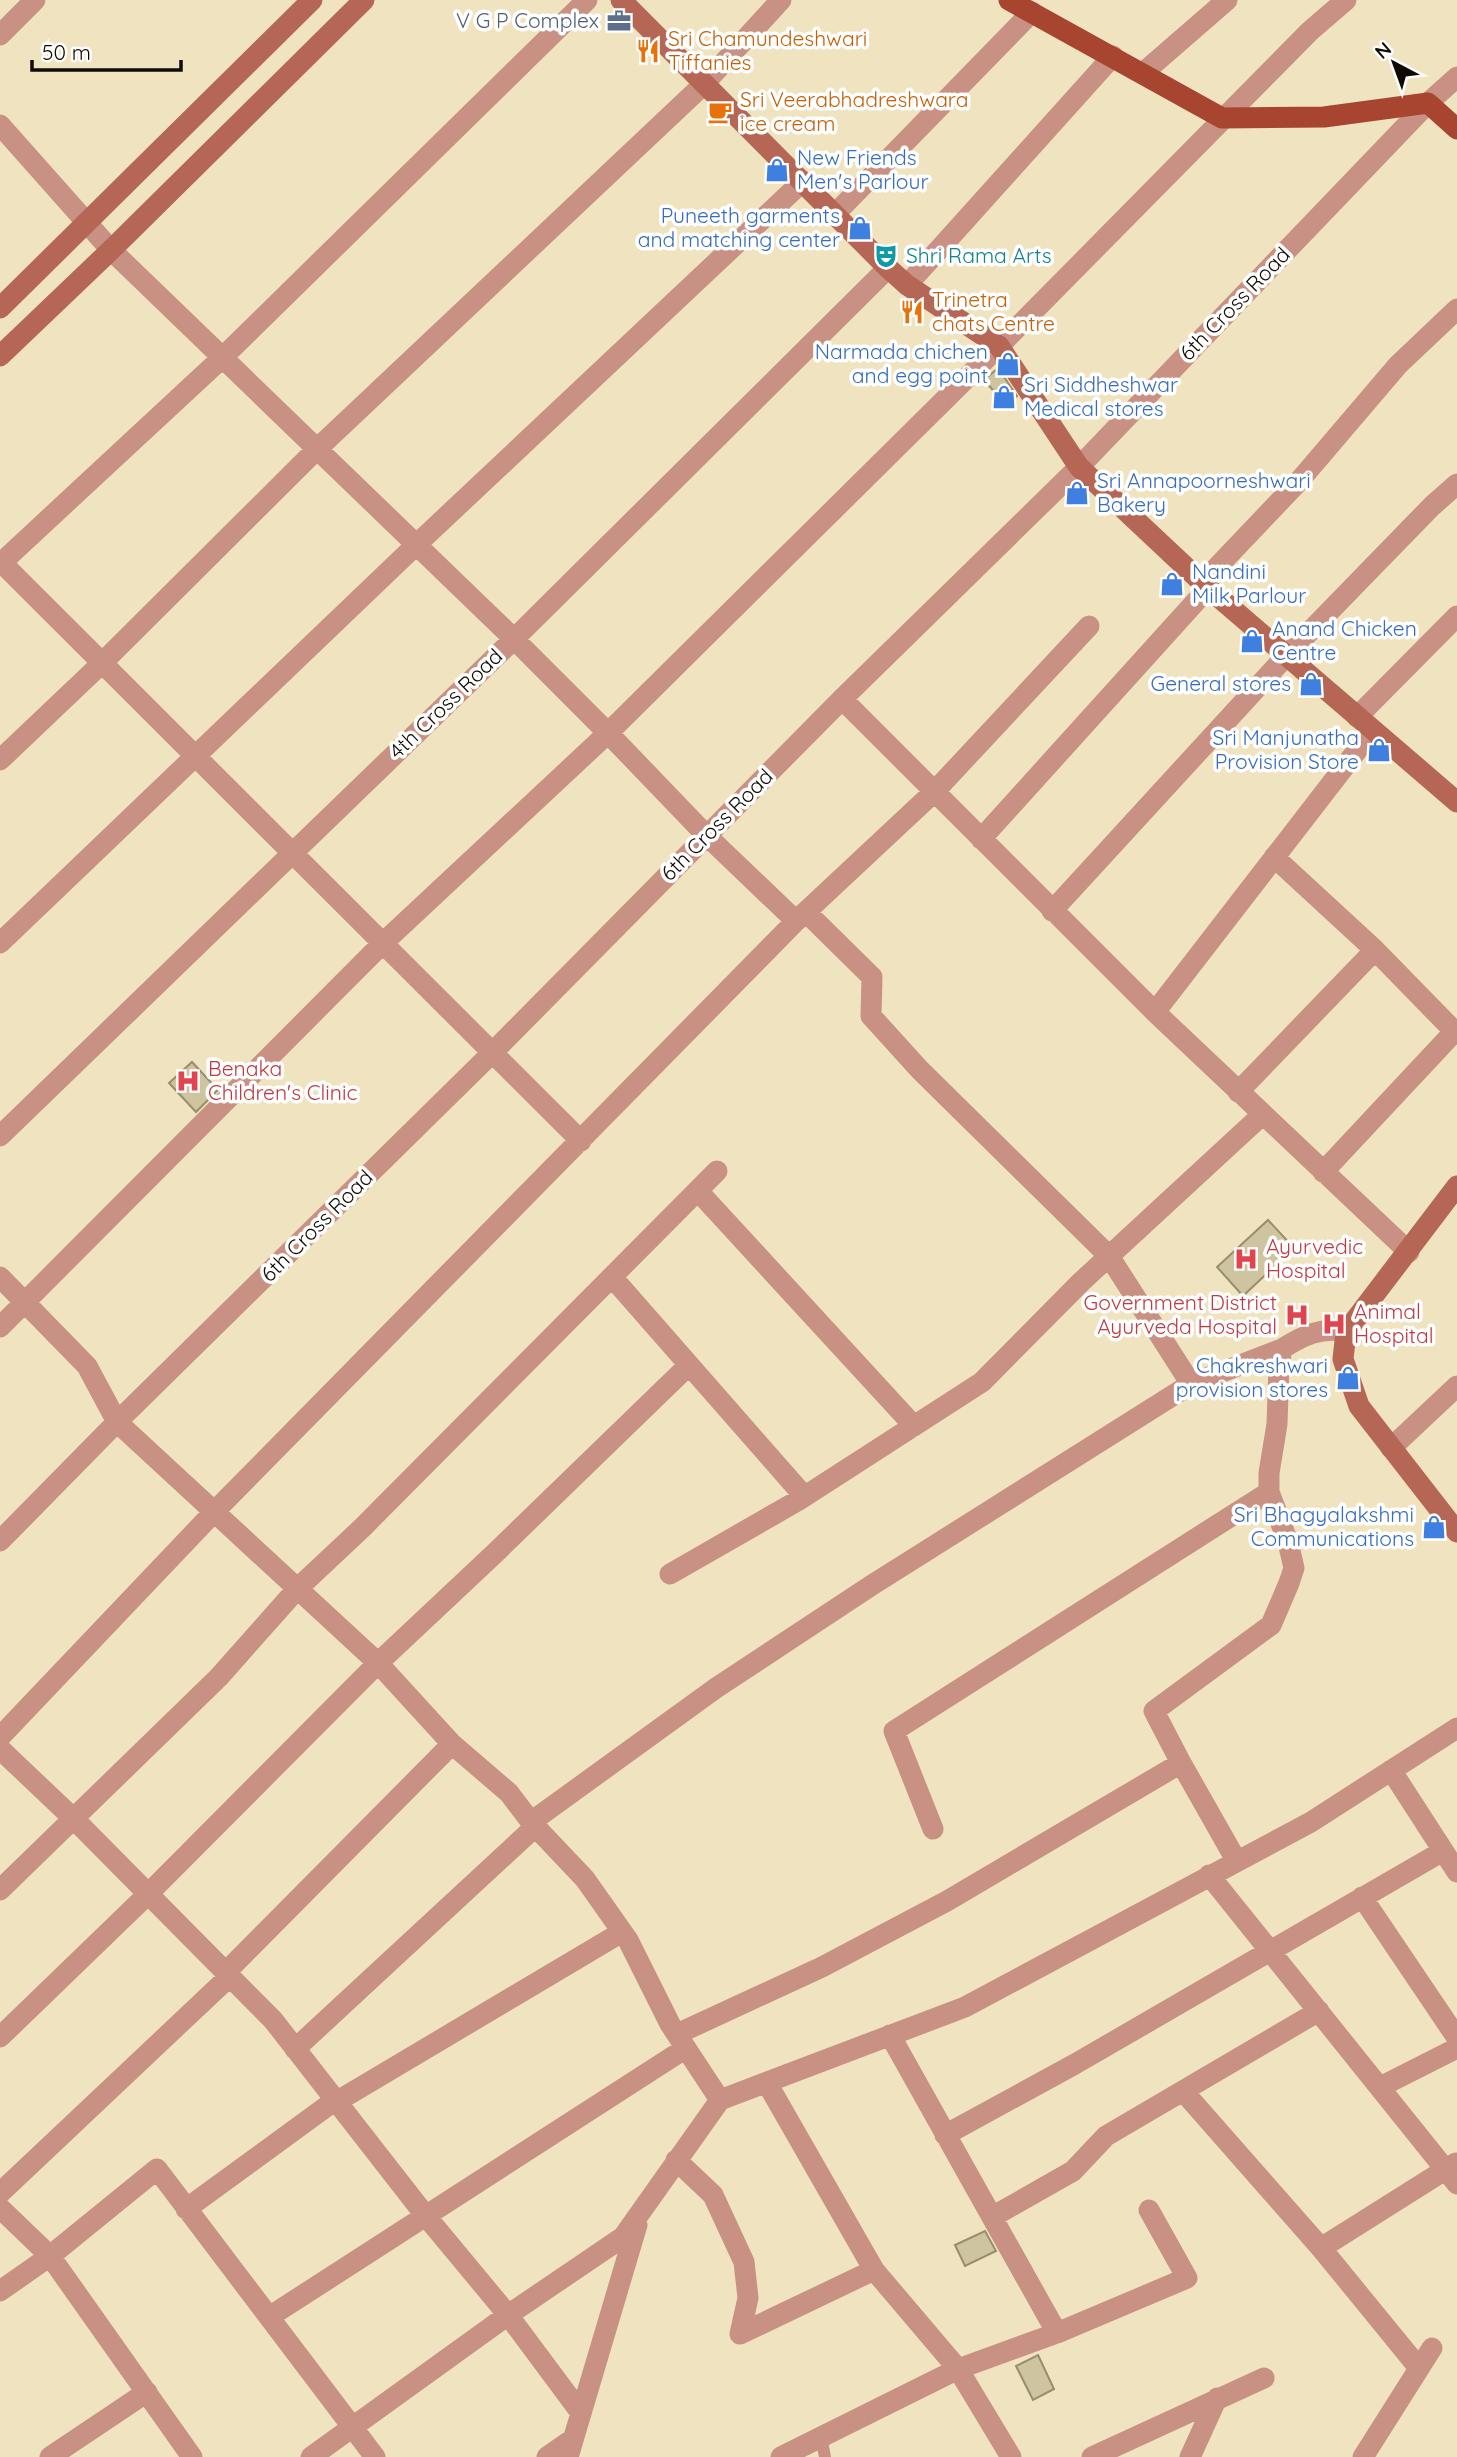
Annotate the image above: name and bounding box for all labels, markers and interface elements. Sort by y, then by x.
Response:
place label: V G P Complex [456,7,599,33]
office icon: V G P Complex [605,7,633,35]
place label: Sri Chamundeshwari Tiffanies [668,25,867,75]
scale bar [32,28,180,72]
north arrow [1359,28,1429,98]
restaurant icon: Sri Chamundeshwari Tiffanies [634,37,662,65]
text: N [1370,37,1396,64]
text: 50 m [42,39,91,65]
place label: Sri Veerabhadreshwara ice cream [740,86,968,136]
cafe icon: Sri Veerabhadreshwara ice cream [706,98,734,126]
place label: New Friends Men's Parlour [797,144,929,194]
shop icon: New Friends Men's Parlour [763,156,791,184]
place label: Puneeth garments and matching center [638,202,840,252]
shop icon: Puneeth garments and matching center [846,214,874,242]
street label: 6th Cross Road [1174,241,1295,365]
theatre icon: Shri Rama Arts [872,242,900,270]
place label: Shri Rama Arts [906,242,1052,268]
place label: Trinetra chats Centre [932,286,1055,336]
restaurant icon: Trinetra chats Centre [898,298,926,326]
place label: Narmada chichen and egg point [815,338,988,388]
shop icon: Narmada chichen and egg point [994,350,1022,378]
place label: Sri Siddheshwar Medical stores [1024,371,1178,421]
shop icon: Sri Siddheshwar Medical stores [990,383,1018,411]
place label: Sri Annapoorneshwari Bakery [1097,467,1311,517]
shop icon: Sri Annapoorneshwari Bakery [1063,479,1091,507]
place label: Nandini Milk Parlour [1192,558,1306,608]
shop icon: Nandini Milk Parlour [1158,570,1186,598]
place label: Anand Chicken Centre [1272,615,1417,665]
shop icon: Anand Chicken Centre [1238,627,1266,655]
street label: 4th Cross Road [383,643,507,764]
place label: General stores [1151,670,1291,696]
shop icon: General stores [1297,670,1325,698]
place label: Sri Manjunatha Provision Store [1212,724,1359,774]
shop icon: Sri Manjunatha Provision Store [1365,736,1393,764]
street label: 6th Cross Road [655,763,778,886]
place label: Benaka Children's Clinic [208,1055,357,1105]
hospital icon: Benaka Children's Clinic [174,1067,202,1095]
street label: 6th Cross Road [255,1164,378,1287]
place label: Ayurvedic Hospital [1266,1233,1363,1283]
hospital icon: Ayurvedic Hospital [1232,1245,1260,1273]
place label: Government District Ayurveda Hospital [1084,1289,1277,1339]
place label: Animal Hospital [1354,1298,1434,1348]
hospital icon: Government District Ayurveda Hospital [1283,1301,1311,1329]
hospital icon: Animal Hospital [1320,1310,1348,1338]
place label: Chakreshwari provision stores [1176,1352,1328,1402]
shop icon: Chakreshwari provision stores [1334,1364,1362,1392]
place label: Sri Bhagyalakshmi Communications [1234,1501,1414,1551]
shop icon: Sri Bhagyalakshmi Communications [1420,1513,1448,1541]

